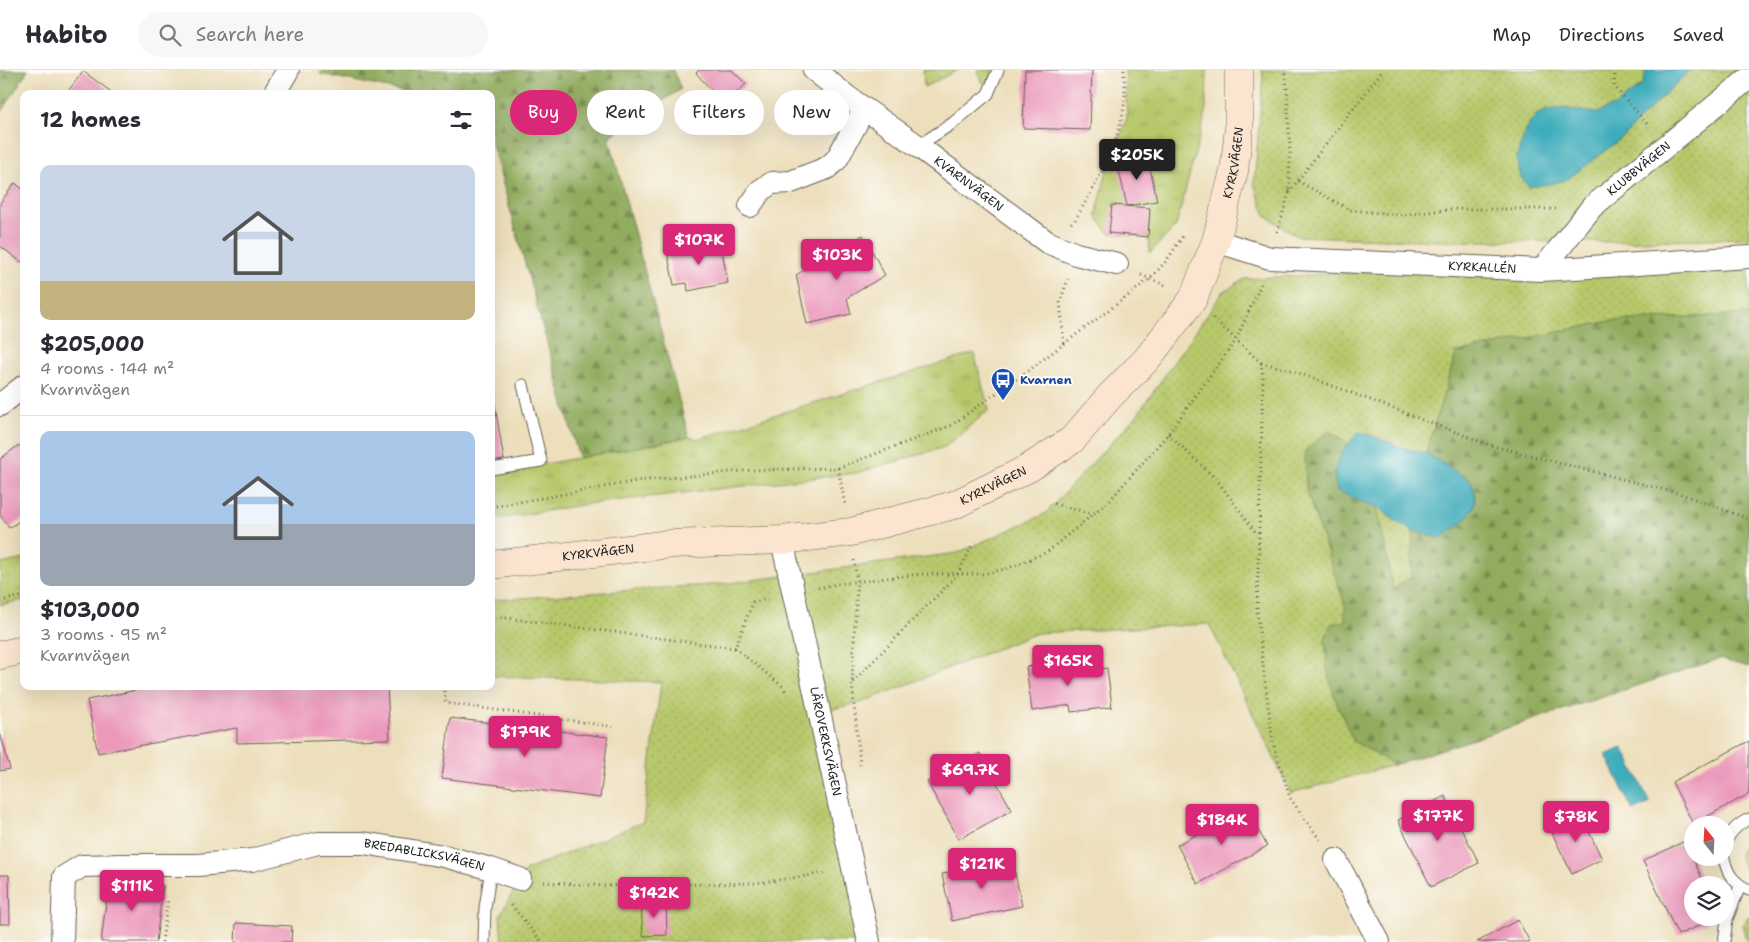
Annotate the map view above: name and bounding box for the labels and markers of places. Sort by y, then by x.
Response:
pin: $205K [1102,138,1172,181]
pin: $107K [664,224,734,266]
pin: $103K [802,238,872,281]
bus stop icon: Kvarnen [990,367,1016,401]
place label: Kvarnen [1020,372,1072,388]
pin: $165K [1033,644,1103,687]
pin: $179K [490,716,560,758]
pin: $69.7K [929,754,1011,796]
pin: $177K [1403,800,1473,842]
pin: $78K [1546,800,1606,843]
pin: $184K [1187,804,1257,846]
pin: $121K [947,848,1017,890]
pin: $111K [97,870,167,912]
pin: $142K [619,876,689,919]

